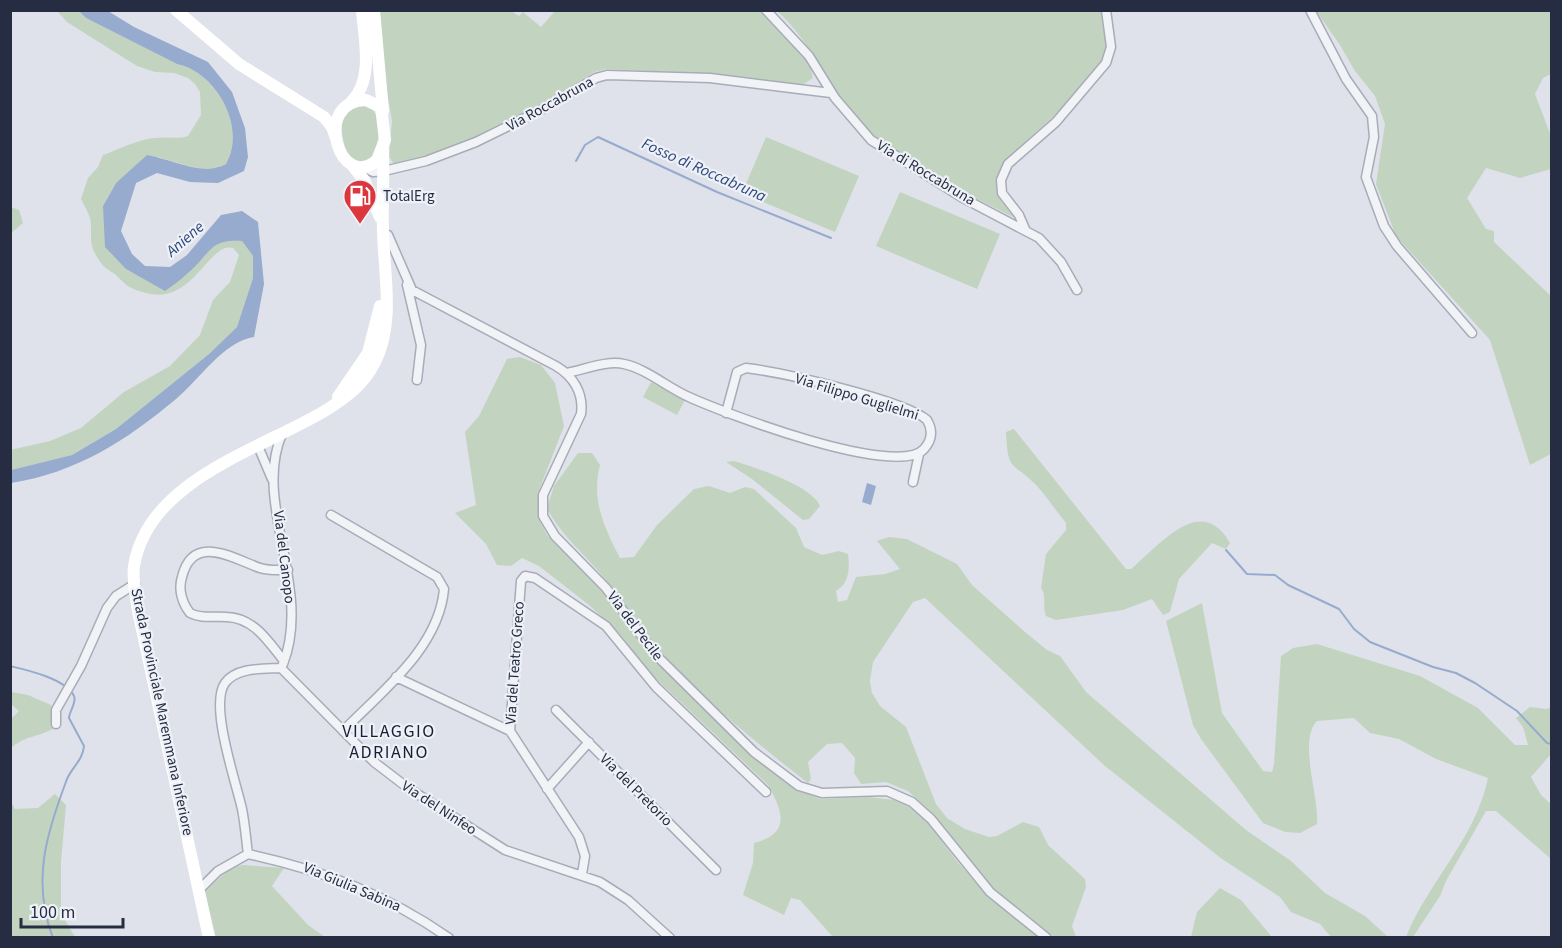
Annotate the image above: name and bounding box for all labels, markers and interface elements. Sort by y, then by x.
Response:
street label: Via Roccabruna [503,71,597,137]
water label: Fosso di Roccabruna [638,133,770,207]
street label: Via di Roccabruna [873,135,979,211]
fuel station icon: TotalErg [342,178,378,225]
place label: TotalErg [383,186,435,207]
water label: Aniene [160,216,209,262]
street label: Via Filippo Guglielmi [793,368,921,426]
street label: Via del Canopo [268,509,300,605]
street label: Strada Provinciale Maremmana Inferiore [125,586,199,838]
street label: Via del Pecile [602,587,668,665]
street label: Via del Teatro Greco [500,600,530,726]
district label: VILLAGGIO ADRIANO [342,719,436,765]
street label: Via del Pretorio [595,749,677,831]
street label: Via del Ninfeo [397,776,481,840]
street label: Via Giulia Sabina [300,857,404,917]
scale bar [21,891,123,929]
text: 100 m [30,900,75,925]

